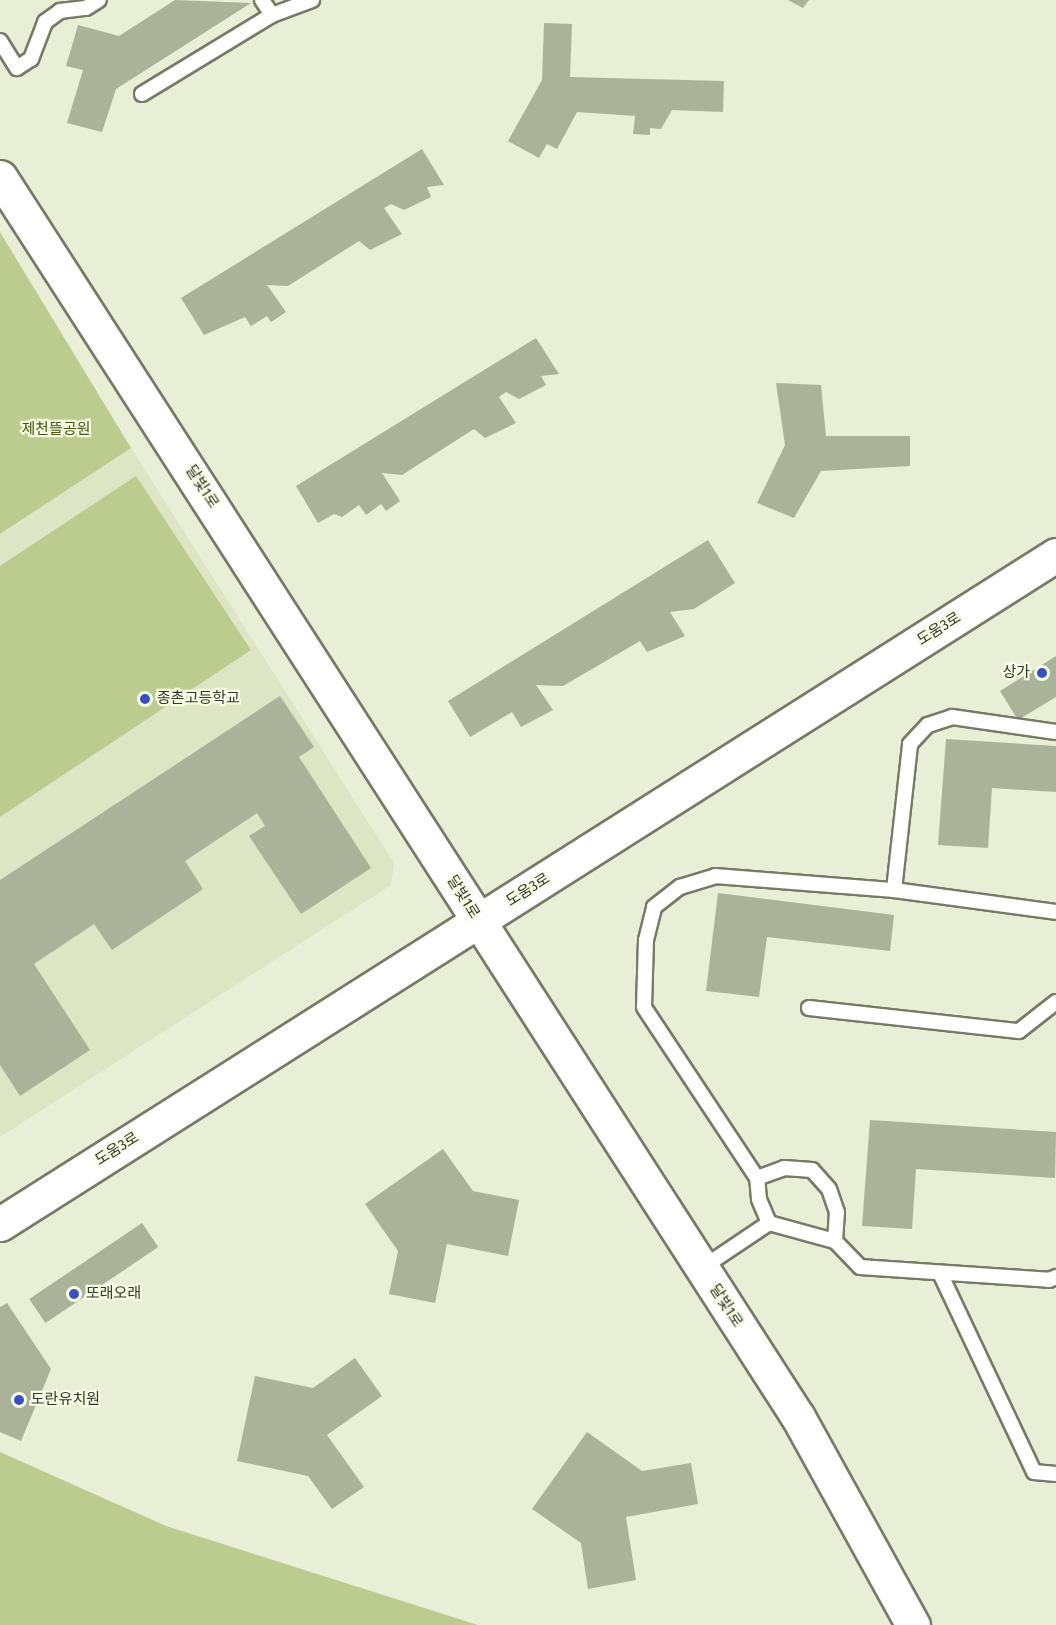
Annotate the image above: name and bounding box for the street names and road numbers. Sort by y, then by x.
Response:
street label: 달빛1로 [182,462,222,512]
street label: 도움3로 [914,609,964,649]
street label: 도움3로 [503,870,553,910]
street label: 달빛1로 [443,872,483,922]
street label: 도움3로 [92,1129,142,1169]
street label: 달빛1로 [706,1281,746,1331]

